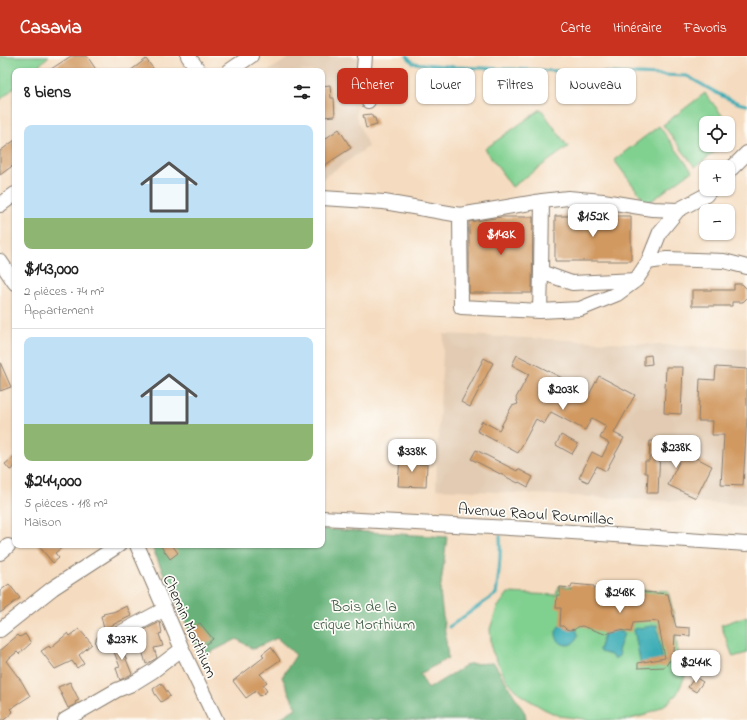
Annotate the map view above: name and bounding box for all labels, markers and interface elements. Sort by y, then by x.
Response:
text: Casavia [20,15,82,42]
text: Carte [560,18,591,39]
text: Itinéraire [613,18,662,39]
text: Favoris [684,18,727,39]
chip: Acheter [337,68,408,104]
chip: Louer [416,68,475,104]
chip: Filtres [483,68,548,104]
chip: Nouveau [556,68,636,104]
text: 8 biens [24,80,71,105]
icon: filters [291,81,313,103]
map controls [699,116,735,240]
button: locate [699,116,735,152]
icon: home [133,151,205,223]
button: + [699,160,735,196]
pin: $152K [565,204,621,238]
button: − [699,204,735,240]
text: $152K [577,207,609,226]
pin: $143K [473,222,529,256]
text: $143K [486,225,516,244]
text: $143,000 [24,257,79,282]
text: 2 pièces · 74 m² [24,282,104,301]
text: Appartement [24,301,94,320]
icon: home [133,363,205,435]
pin: $203K [535,377,591,411]
text: $203K [547,380,579,399]
pin: $238K [648,435,704,469]
text: $238K [661,438,691,457]
pin: $338K [384,439,440,473]
text: $338K [397,442,427,461]
text: $244,000 [24,469,82,494]
text: 5 pièces · 118 m² [24,494,108,513]
street label: Avenue Raoul Roumillac [457,498,615,532]
text: Maison [24,513,61,532]
street label: Chemin Morthium [156,571,223,682]
pin: $248K [592,580,648,614]
text: $248K [605,583,635,602]
park label: Bois de la crique Morthium [313,595,415,637]
pin: $237K [94,627,150,661]
text: $237K [106,630,138,649]
pin: $244K [668,650,724,684]
text: $244K [680,653,712,672]

